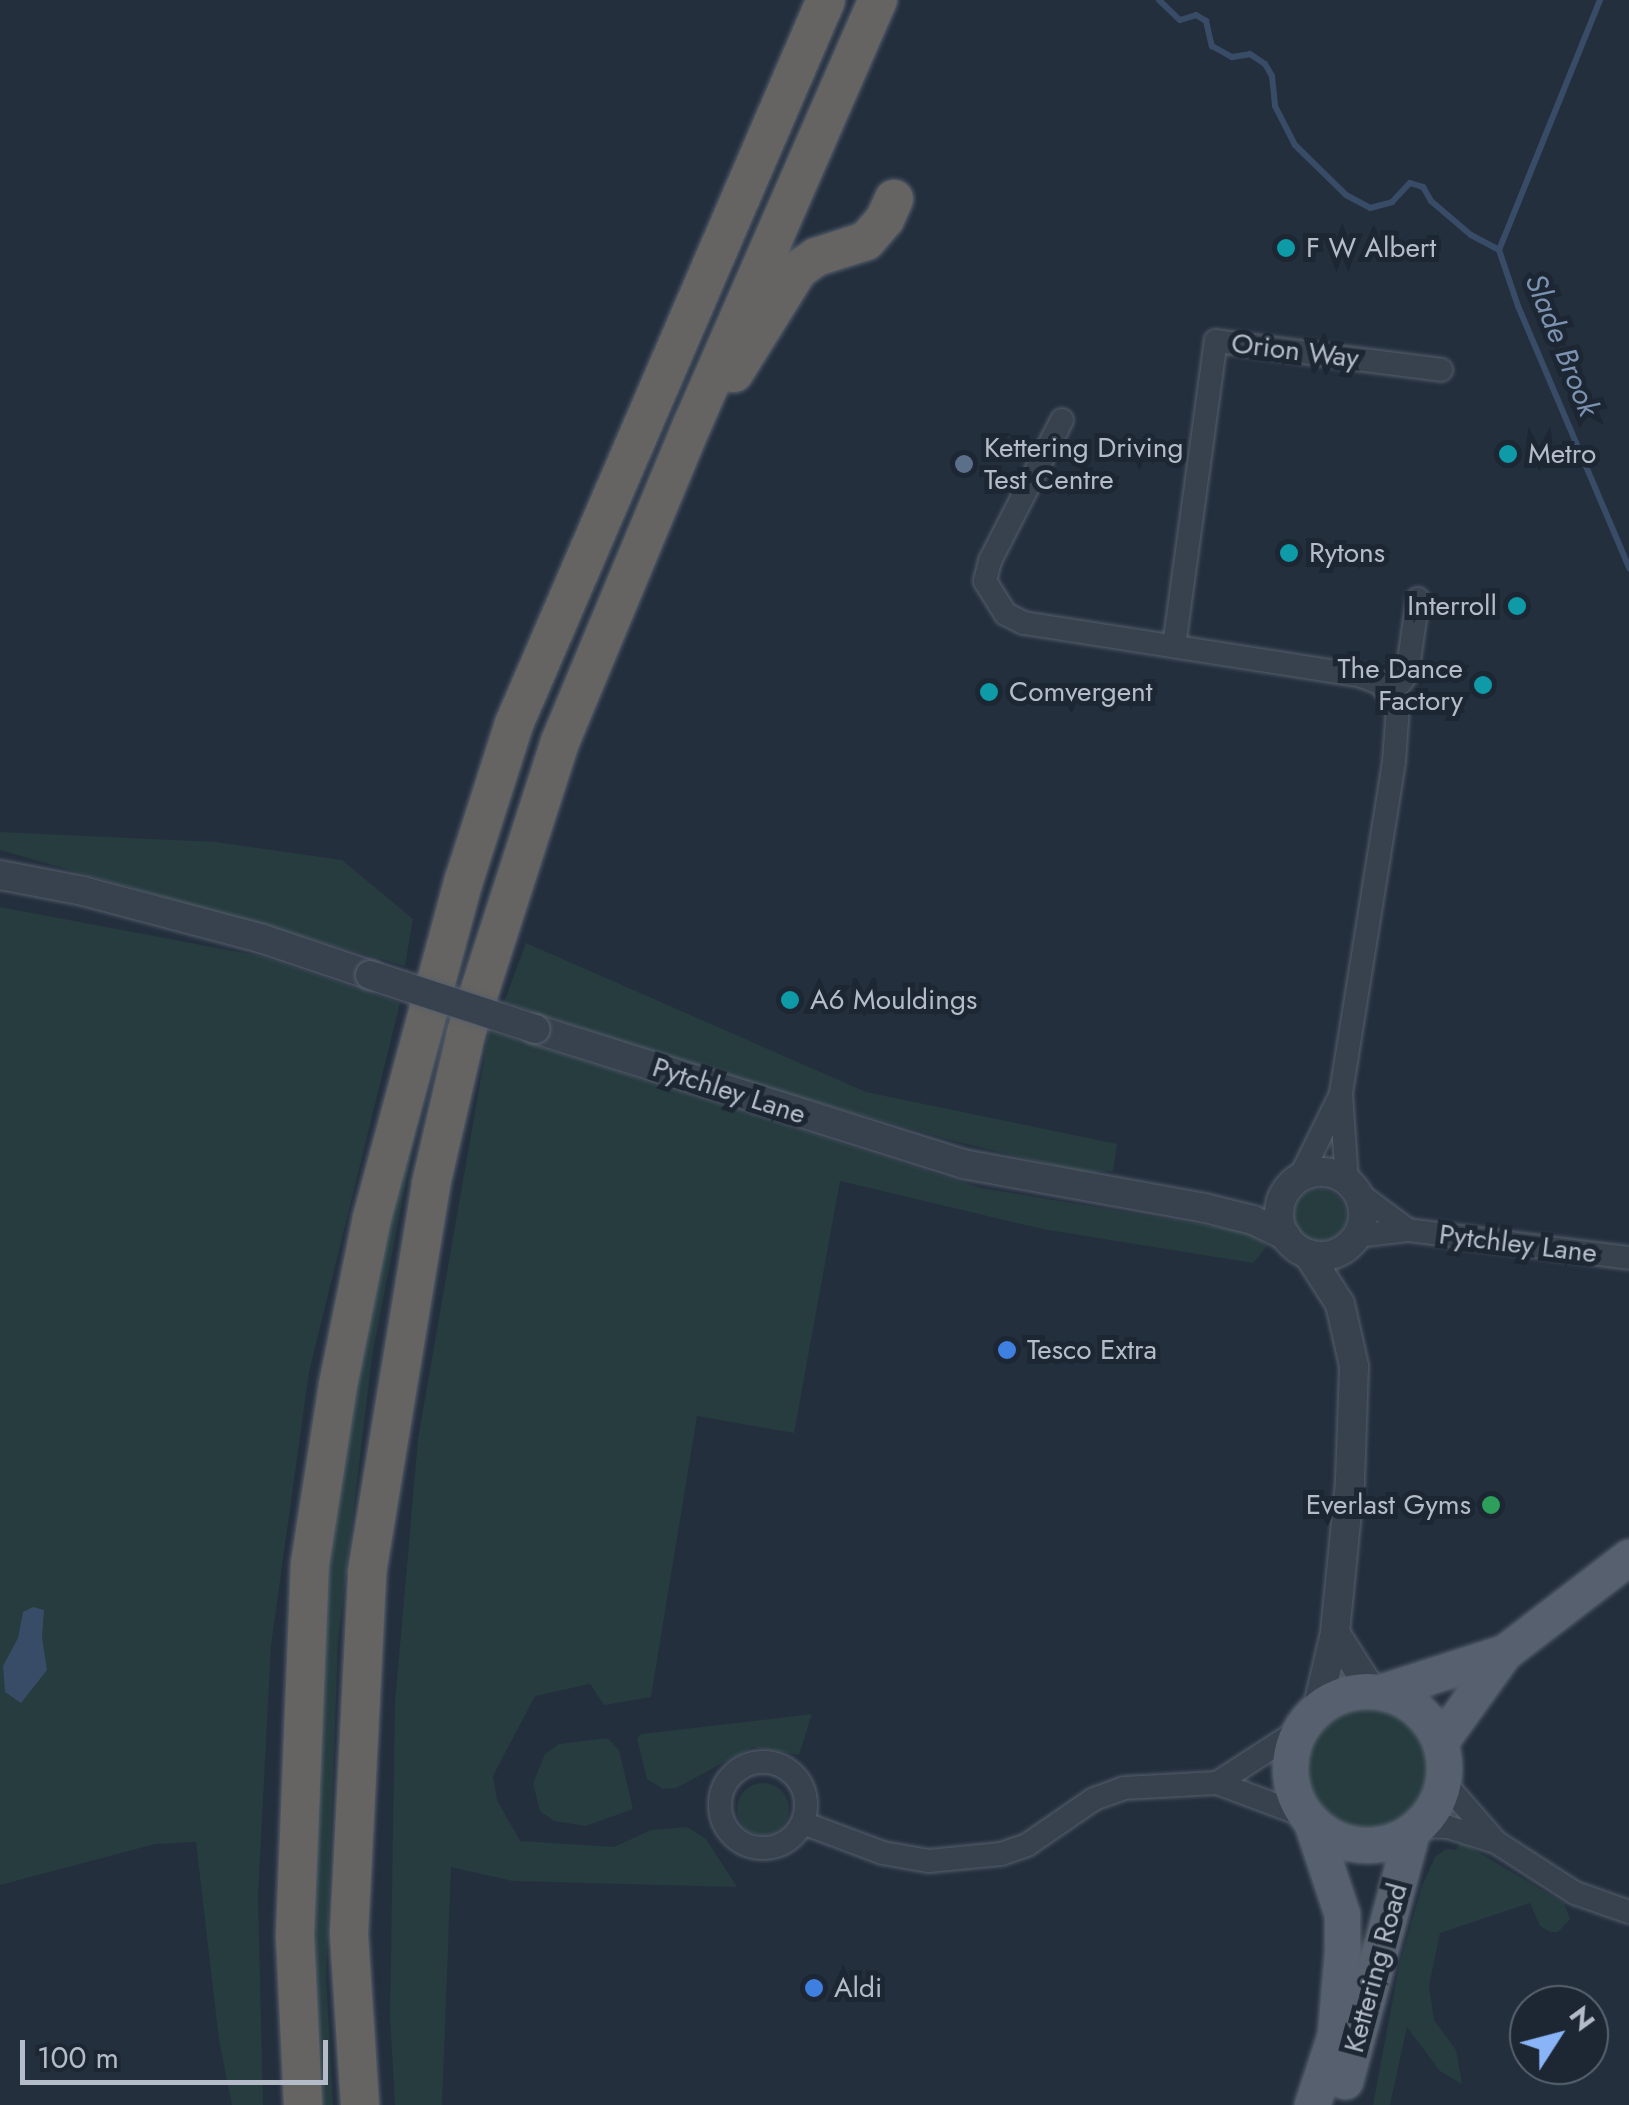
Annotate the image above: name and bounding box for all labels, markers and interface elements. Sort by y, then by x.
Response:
place label: F W Albert [1306,231,1436,265]
marker: F W Albert [1275,237,1297,259]
water label: Slade Brook [1517,269,1607,421]
street label: Orion Way [1229,327,1361,375]
place label: Kettering Driving Test Centre [984,431,1183,497]
place label: Metro [1528,437,1596,471]
marker: Metro [1497,443,1519,465]
marker: Kettering Driving Test Centre [953,453,975,475]
place label: Rytons [1309,536,1385,570]
marker: Rytons [1278,542,1300,564]
place label: Interroll [1407,589,1497,623]
marker: Interroll [1506,595,1528,617]
place label: The Dance Factory [1337,652,1463,718]
marker: The Dance Factory [1472,674,1494,696]
place label: Comvergent [1009,675,1152,709]
marker: Comvergent [978,681,1000,703]
place label: A6 Mouldings [810,983,977,1017]
marker: A6 Mouldings [779,989,801,1011]
street label: Pytchley Lane [648,1050,810,1132]
street label: Pytchley Lane [1437,1218,1599,1270]
place label: Tesco Extra [1027,1333,1157,1367]
marker: Tesco Extra [996,1339,1018,1361]
place label: Everlast Gyms [1306,1488,1471,1522]
marker: Everlast Gyms [1480,1494,1502,1516]
street label: Kettering Road [1337,1880,1415,2056]
place label: Aldi [834,1971,882,2005]
marker: Aldi [803,1977,825,1999]
north arrow [1509,1985,1609,2085]
text: N [1559,1997,1605,2039]
scale bar [25,2020,332,2082]
text: 100 m [37,2036,119,2079]

